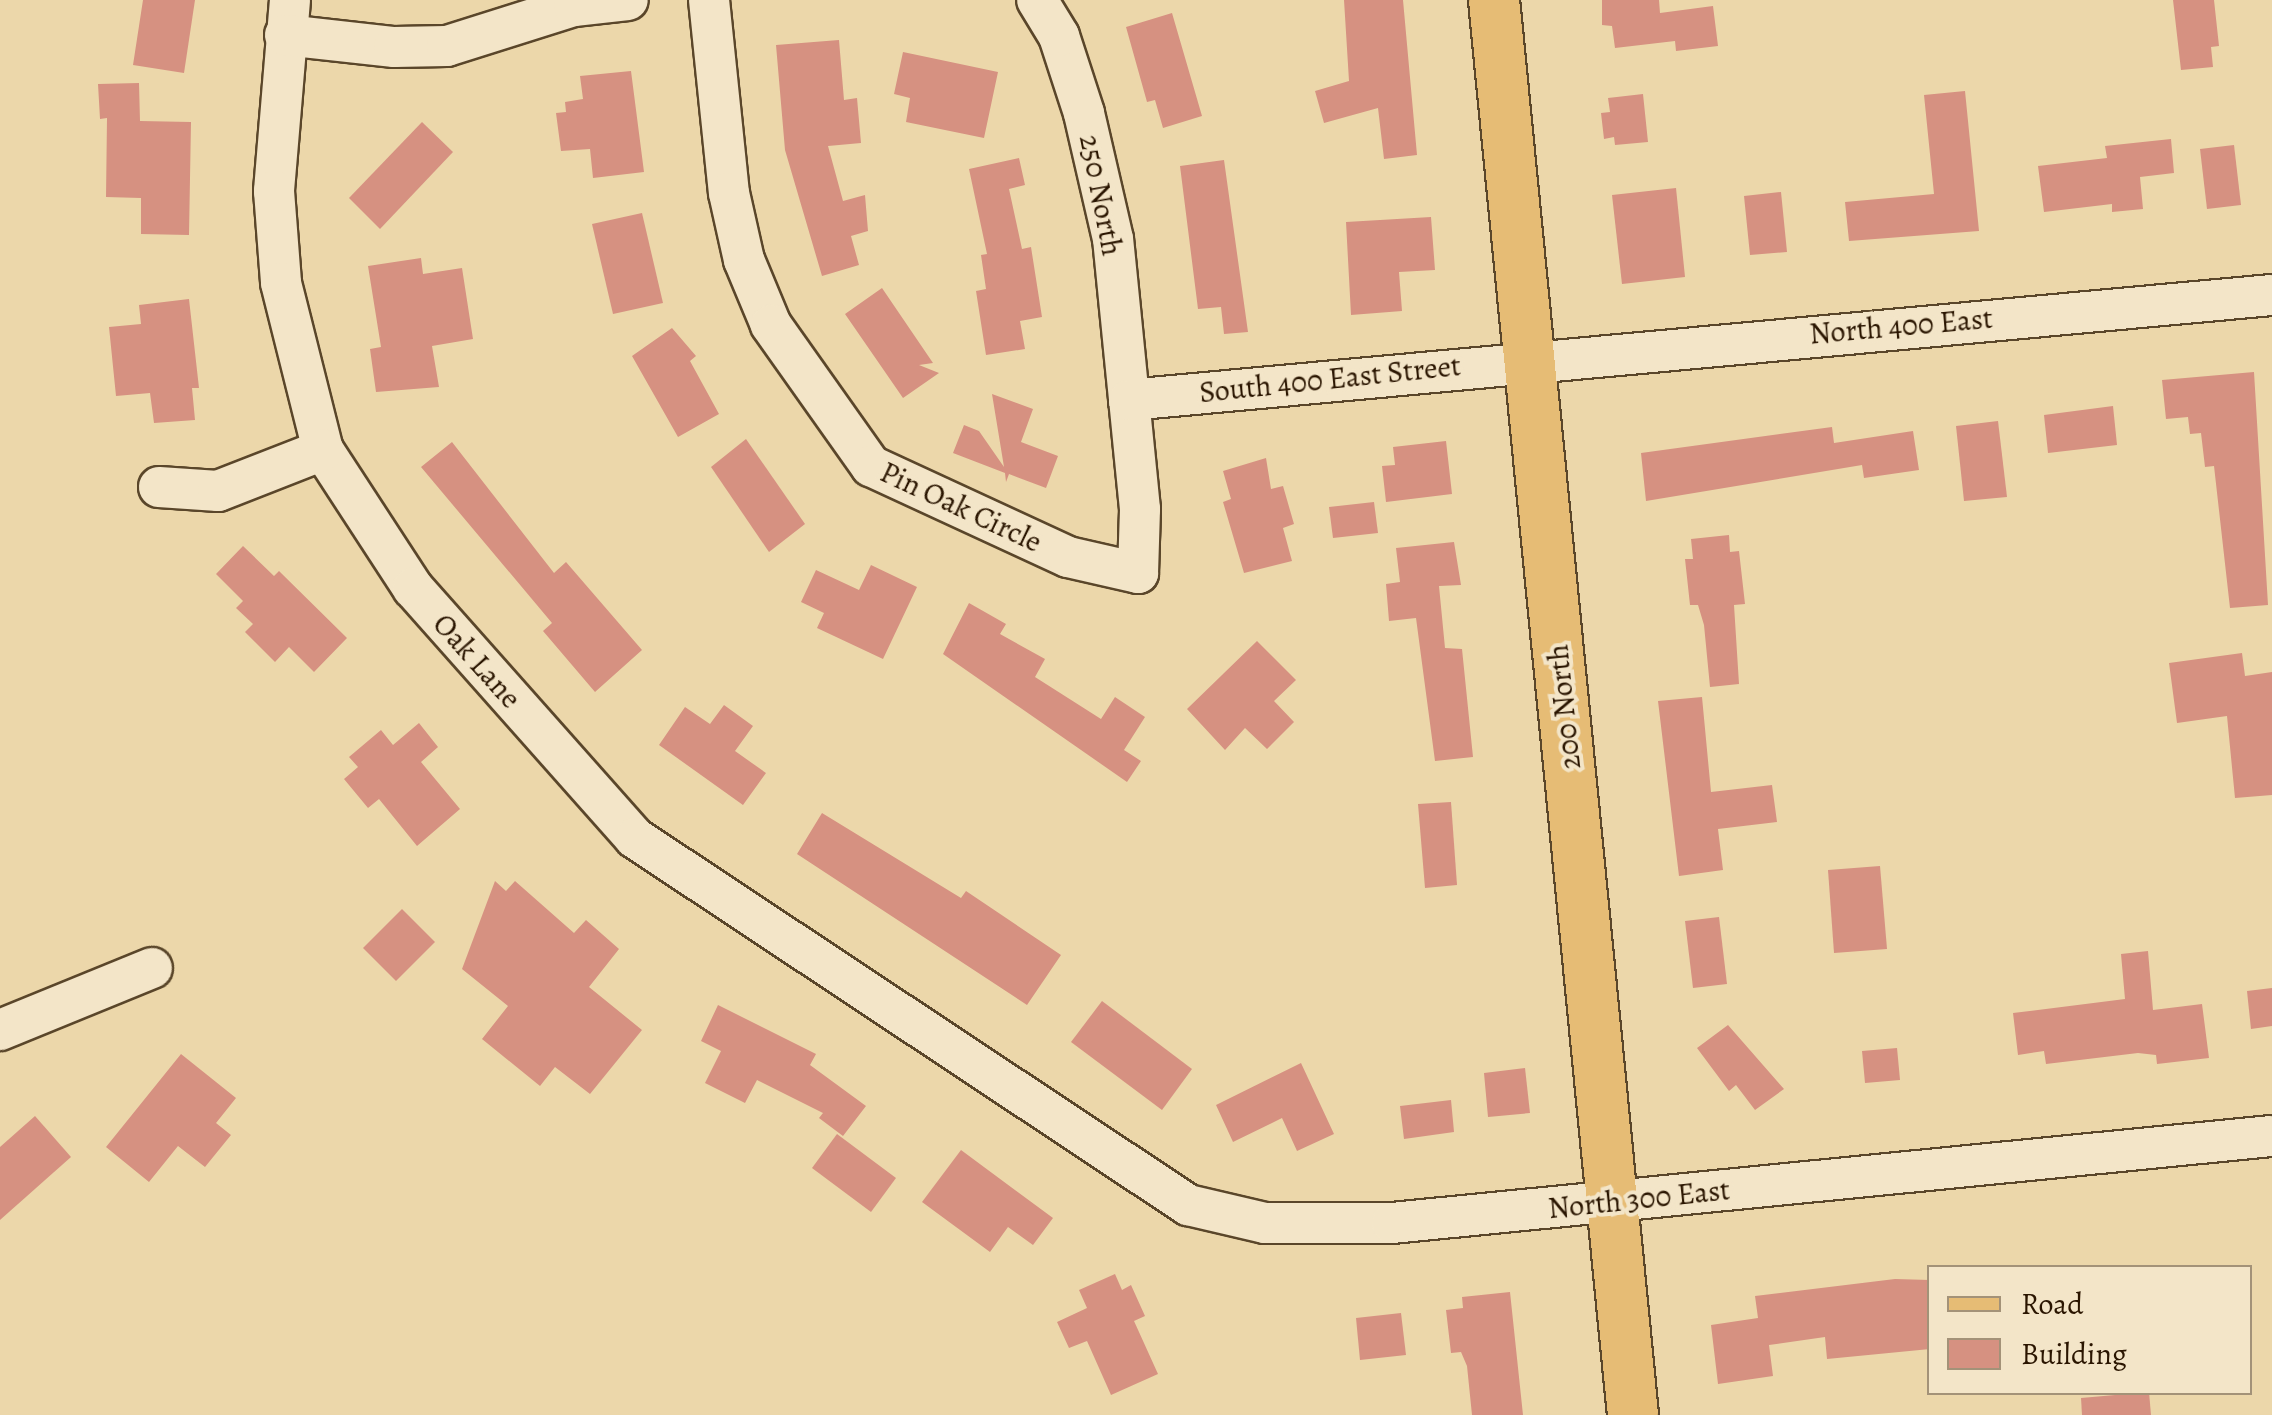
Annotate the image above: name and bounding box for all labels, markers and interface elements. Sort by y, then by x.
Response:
street label: 250 North [1072,131,1130,259]
street label: North 400 East [1808,300,1994,352]
street label: South 400 East Street [1198,347,1462,411]
street label: Pin Oak Circle [875,454,1047,560]
street label: Oak Lane [425,606,529,716]
street label: 200 North [1540,643,1588,771]
street label: North 300 East [1546,1172,1732,1226]
legend [1927,1265,2252,1395]
text: Road [2021,1284,2083,1324]
text: Building [2021,1334,2127,1374]

